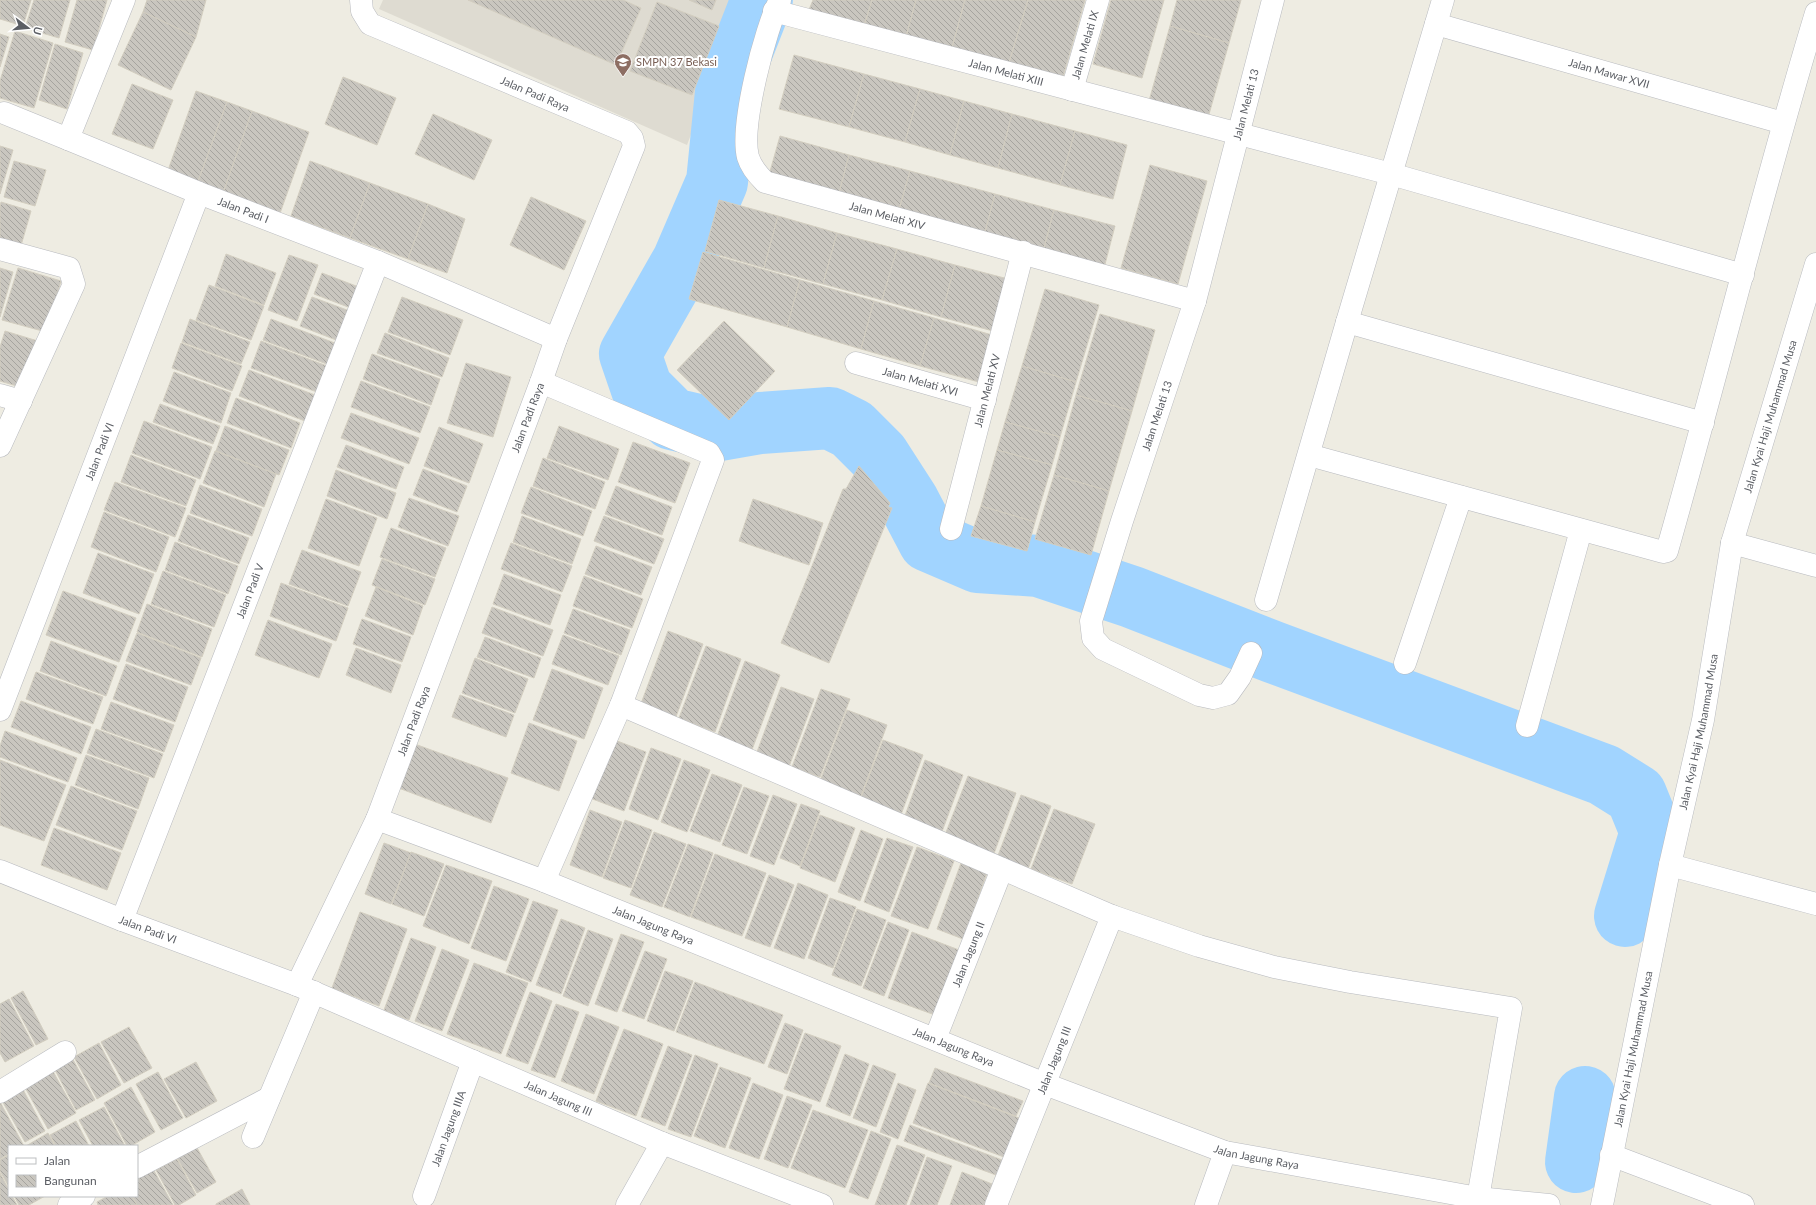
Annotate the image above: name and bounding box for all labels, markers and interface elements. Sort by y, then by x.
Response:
north arrow [8,8,48,48]
street label: Jalan Melati IX [1069,8,1101,80]
text: U [31,25,45,37]
school or university icon: SMPN 37 Bekasi [613,52,633,77]
place label: SMPN 37 Bekasi [636,55,717,68]
street label: Jalan Mawar XVII [1567,55,1651,91]
street label: Jalan Melati XIII [967,56,1045,88]
street label: Jalan Melati 13 [1230,67,1261,141]
street label: Jalan Padi Raya [499,73,572,114]
street label: Jalan Padi I [216,194,271,225]
street label: Jalan Melati XIV [848,199,927,232]
street label: Jalan Kyai Haji Muhammad Musa [1740,338,1799,494]
street label: Jalan Melati XV [971,352,1002,428]
street label: Jalan Melati XVI [881,364,960,398]
street label: Jalan Melati 13 [1139,379,1174,452]
street label: Jalan Padi Raya [508,381,546,454]
street label: Jalan Padi VI [82,421,116,482]
street label: Jalan Padi V [233,561,266,620]
street label: Jalan Kyai Haji Muhammad Musa [1676,653,1720,811]
street label: Jalan Padi Raya [394,684,432,758]
street label: Jalan Jagung Raya [611,903,696,947]
street label: Jalan Padi VI [117,912,179,946]
street label: Jalan Jagung II [949,920,987,989]
street label: Jalan Kyai Haji Muhammad Musa [1611,970,1655,1128]
street label: Jalan Jagung Raya [911,1024,996,1069]
street label: Jalan Jagung III [1034,1024,1073,1096]
street label: Jalan Jagung III [523,1077,594,1118]
street label: Jalan Jagung IIIA [428,1088,468,1168]
street label: Jalan Jagung Raya [1212,1141,1300,1171]
legend [8,1145,138,1197]
text: Jalan [44,1153,70,1168]
text: Bangunan [44,1173,97,1188]

